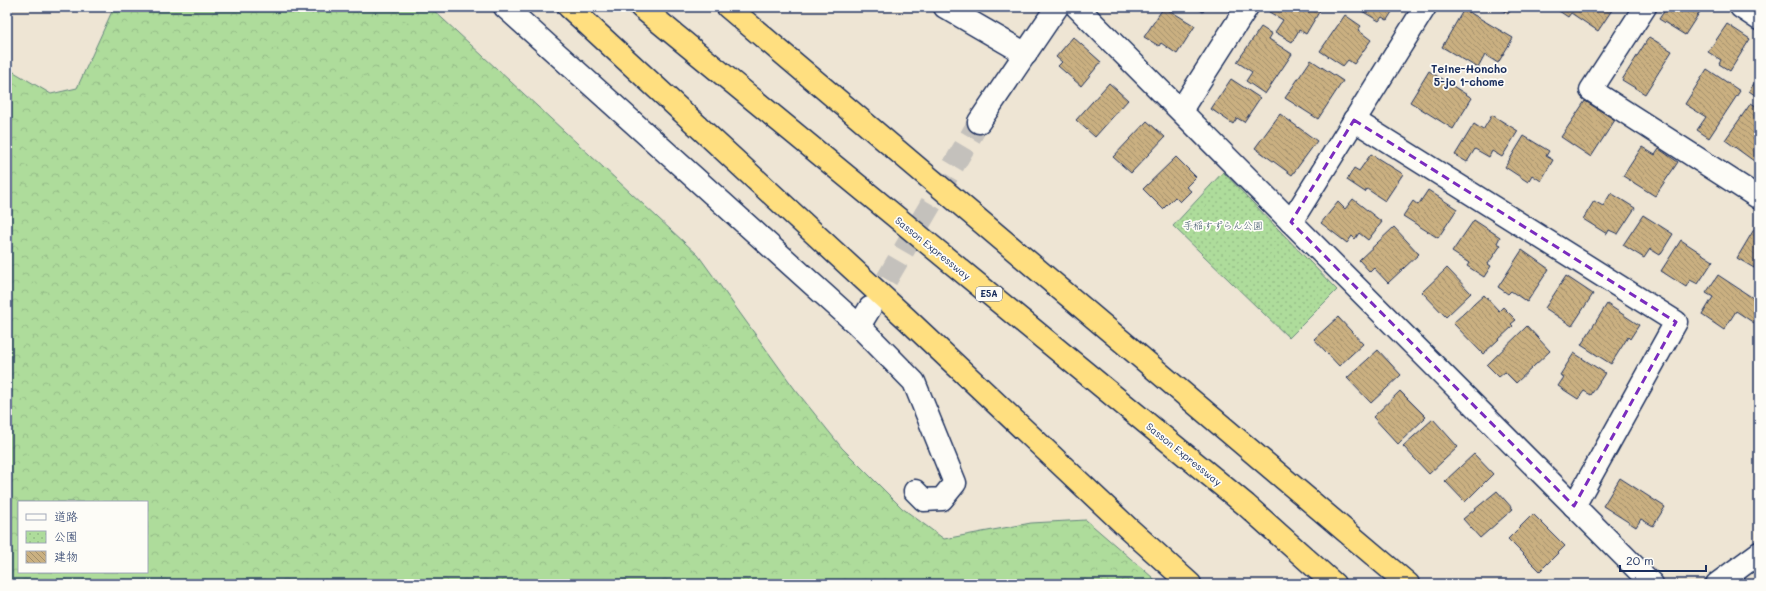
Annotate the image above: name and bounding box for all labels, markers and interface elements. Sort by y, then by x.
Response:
district label: Teine-Honcho 5-jo 1-chome [1431,61,1507,89]
street label: Sasson Expressway [892,213,974,283]
park label: 手稲すずらん公園 [1183,218,1263,232]
road number: E5A [976,287,1002,301]
street label: Sasson Expressway [1143,419,1225,489]
legend [18,501,148,573]
text: 道路 [54,508,78,524]
text: 公園 [54,528,78,544]
scale bar [1620,547,1706,573]
text: 建物 [54,548,78,564]
text: 20 m [1626,552,1654,568]

